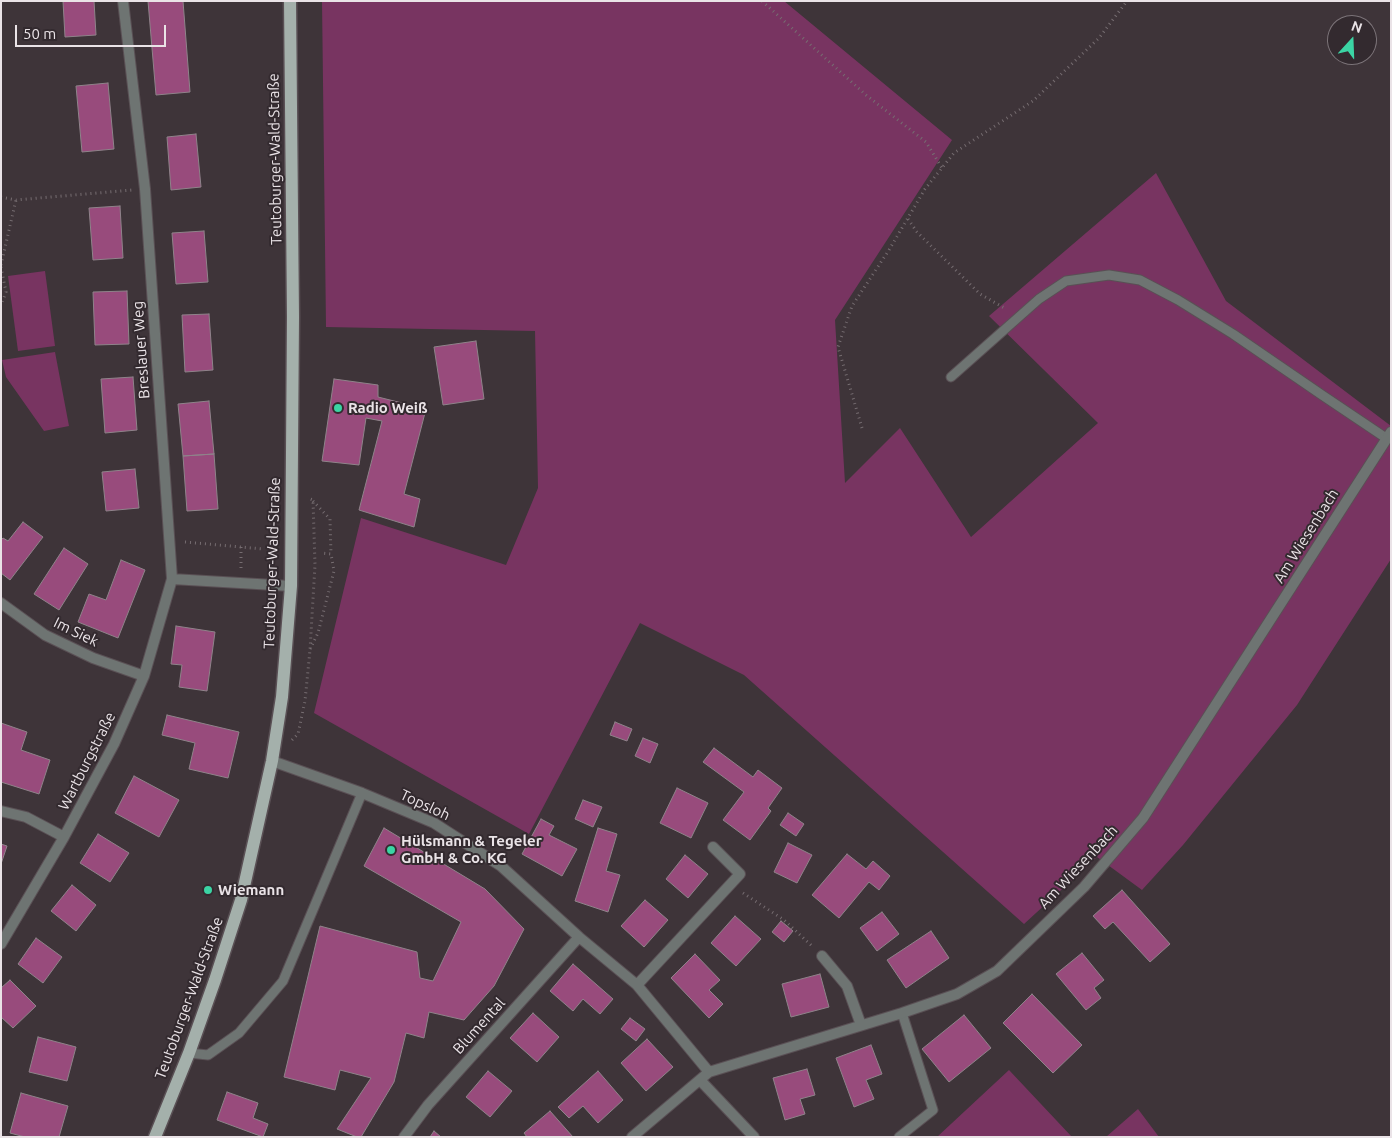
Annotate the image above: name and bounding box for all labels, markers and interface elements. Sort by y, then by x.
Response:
scale bar [18,15,169,47]
north arrow [1327,15,1377,65]
text: N [1349,18,1364,36]
text: 50 m [23,25,56,42]
street label: Teutoburger-Wald-Straße [265,73,285,245]
street label: Breslauer Weg [129,300,153,400]
place label: Radio Weiß [348,399,428,417]
marker: Radio Weiß [332,402,344,414]
street label: Teutoburger-Wald-Straße [260,477,284,649]
street label: Am Wiesenbach [1270,486,1342,586]
street label: Im Siek [51,613,101,651]
street label: Wartburgstraße [55,709,119,813]
street label: Topsloh [397,786,453,824]
street label: Am Wiesenbach [1035,822,1121,912]
place label: Hülsmann & Tegeler GmbH & Co. KG [401,832,542,867]
marker: Hülsmann & Tegeler GmbH & Co. KG [385,844,397,856]
place label: Wiemann [218,881,284,899]
marker: Wiemann [202,884,214,896]
street label: Teutoburger-Wald-Straße [151,914,227,1082]
street label: Blumental [449,994,509,1058]

